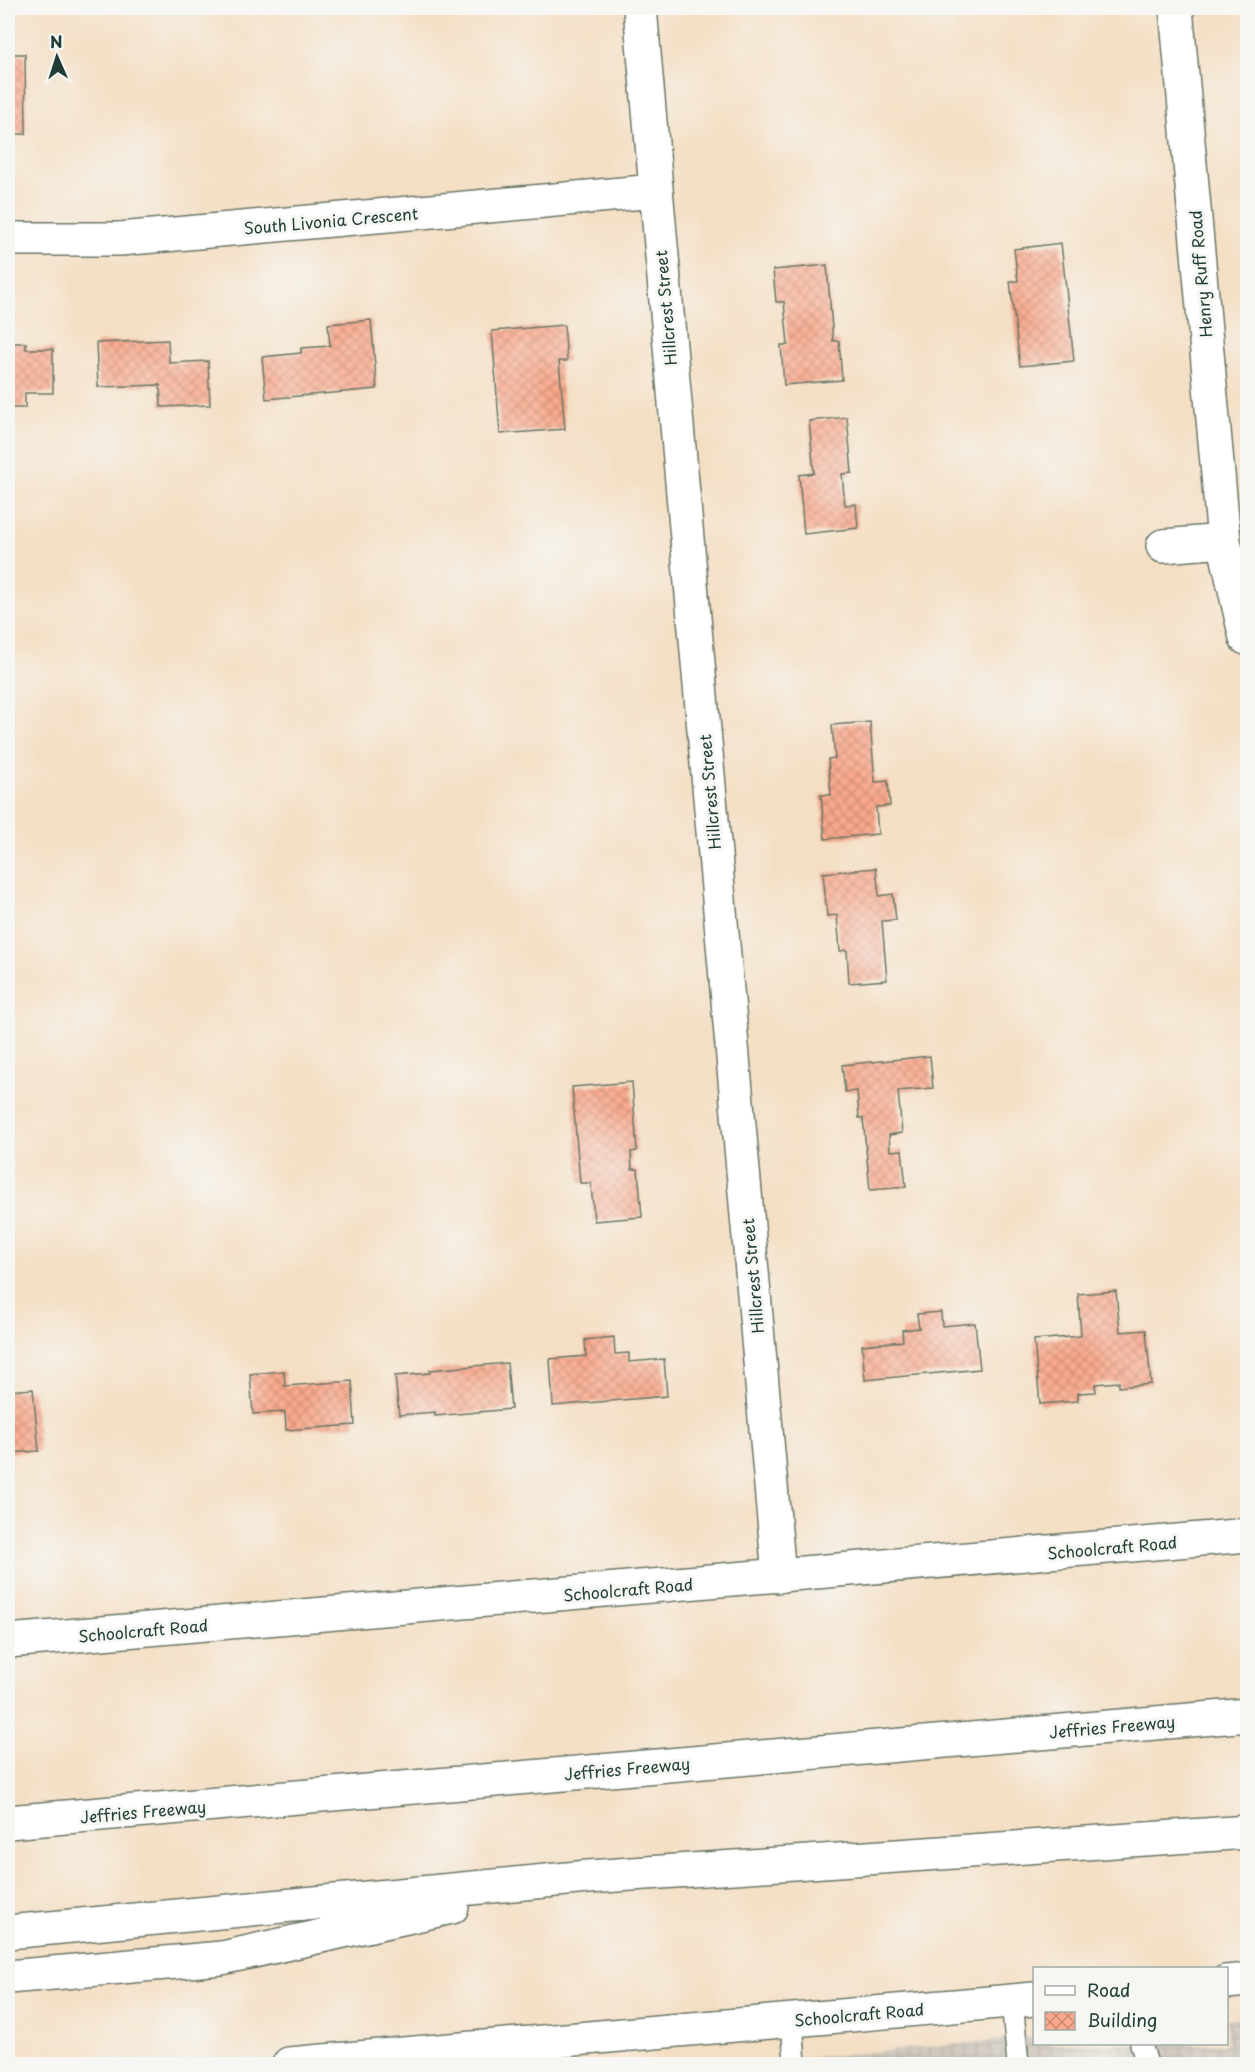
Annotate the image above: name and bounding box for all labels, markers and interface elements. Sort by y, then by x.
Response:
north arrow [27,27,87,87]
text: N [49,29,63,53]
street label: South Livonia Crescent [243,200,420,240]
street label: Henry Ruff Road [1182,209,1218,339]
street label: Hillcrest Street [648,249,682,367]
street label: Hillcrest Street [692,733,726,851]
street label: Hillcrest Street [735,1217,769,1335]
street label: Schoolcraft Road [1046,1529,1178,1565]
street label: Schoolcraft Road [562,1571,694,1607]
street label: Schoolcraft Road [77,1612,209,1648]
street label: Jeffries Freeway [1048,1709,1176,1743]
street label: Jeffries Freeway [563,1751,691,1785]
street label: Jeffries Freeway [79,1794,207,1828]
legend [1033,1967,1228,2045]
text: Road [1087,1976,1131,2003]
street label: Schoolcraft Road [793,1996,925,2032]
text: Building [1087,2006,1157,2033]

